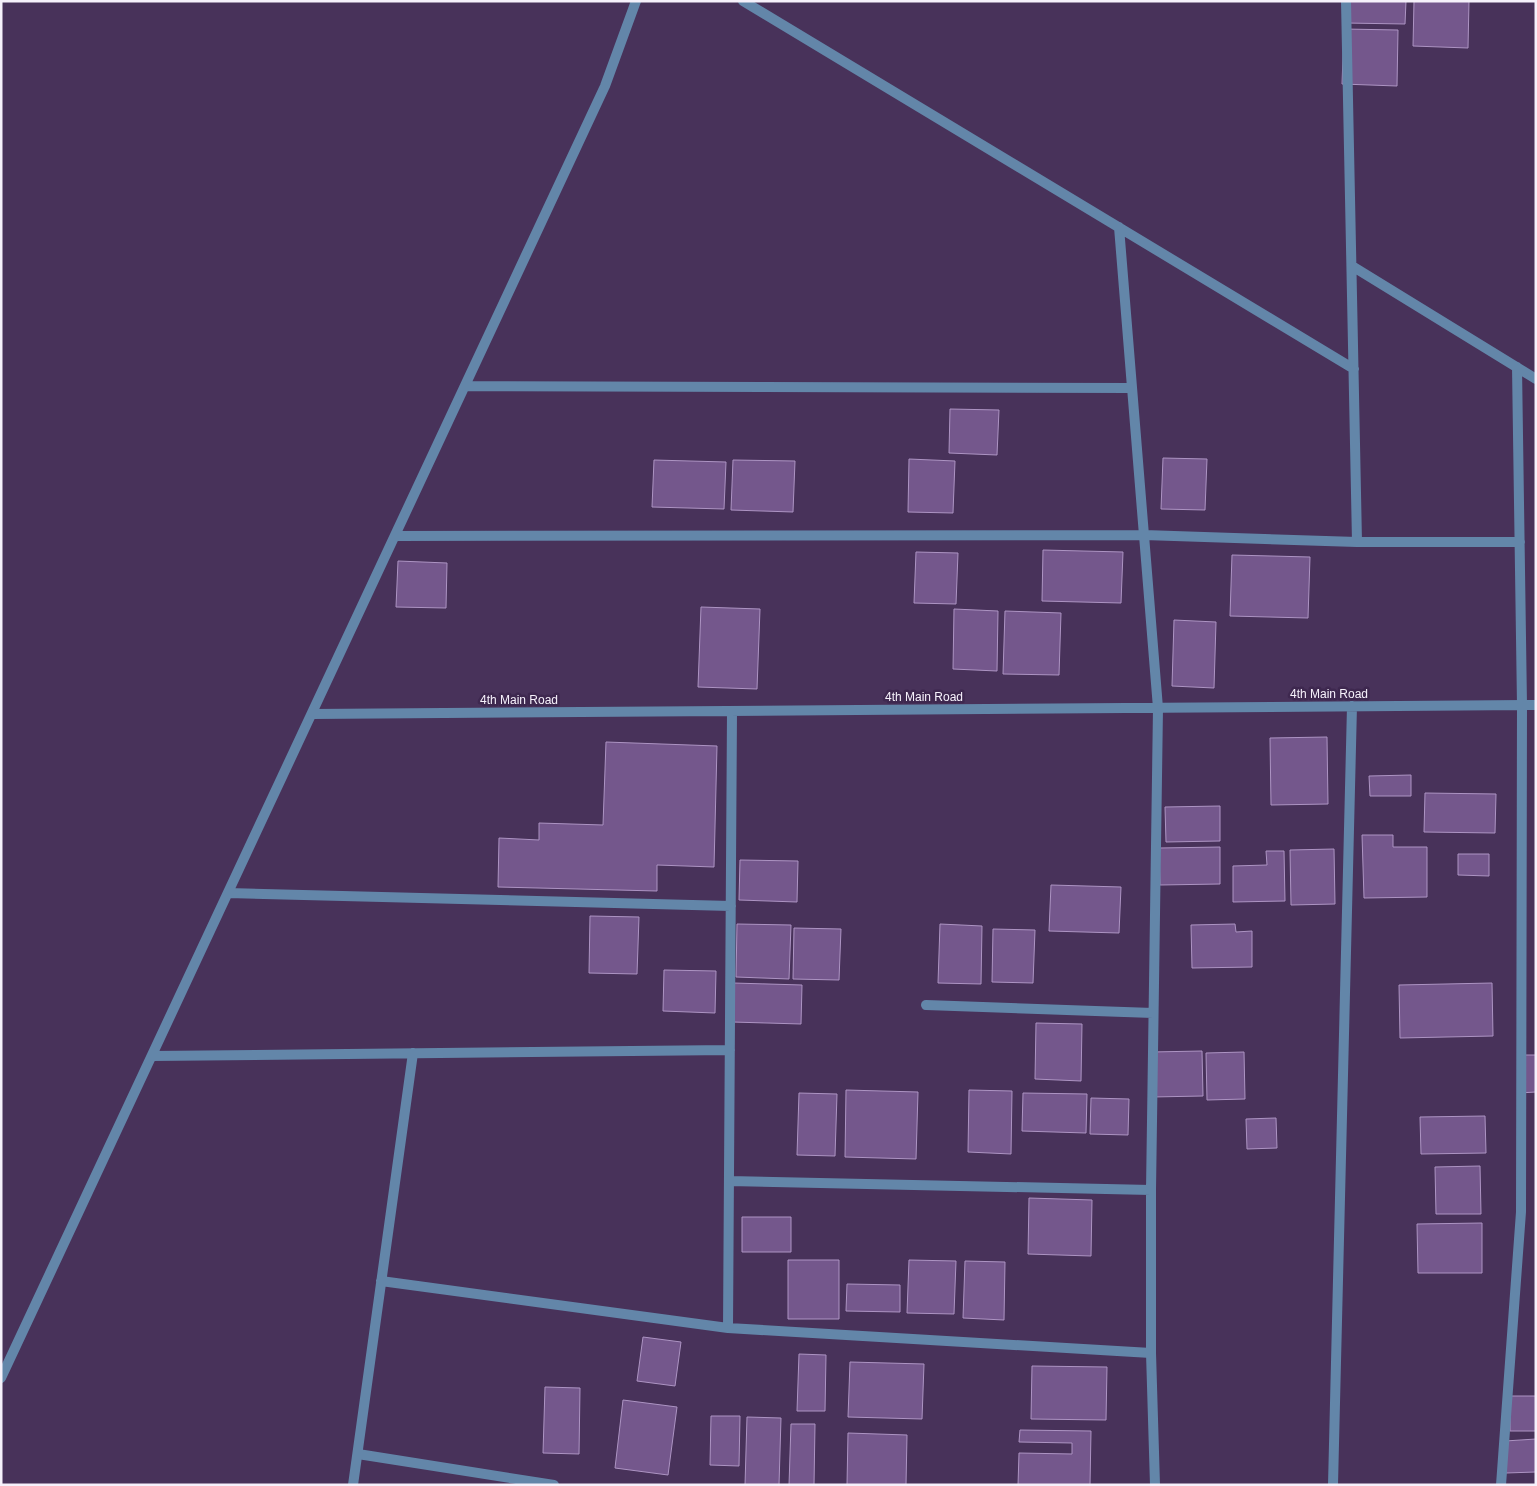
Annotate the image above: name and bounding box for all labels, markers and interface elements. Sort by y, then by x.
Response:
street label: 4th Main Road [1290,687,1368,701]
street label: 4th Main Road [885,690,963,704]
street label: 4th Main Road [480,693,558,707]

